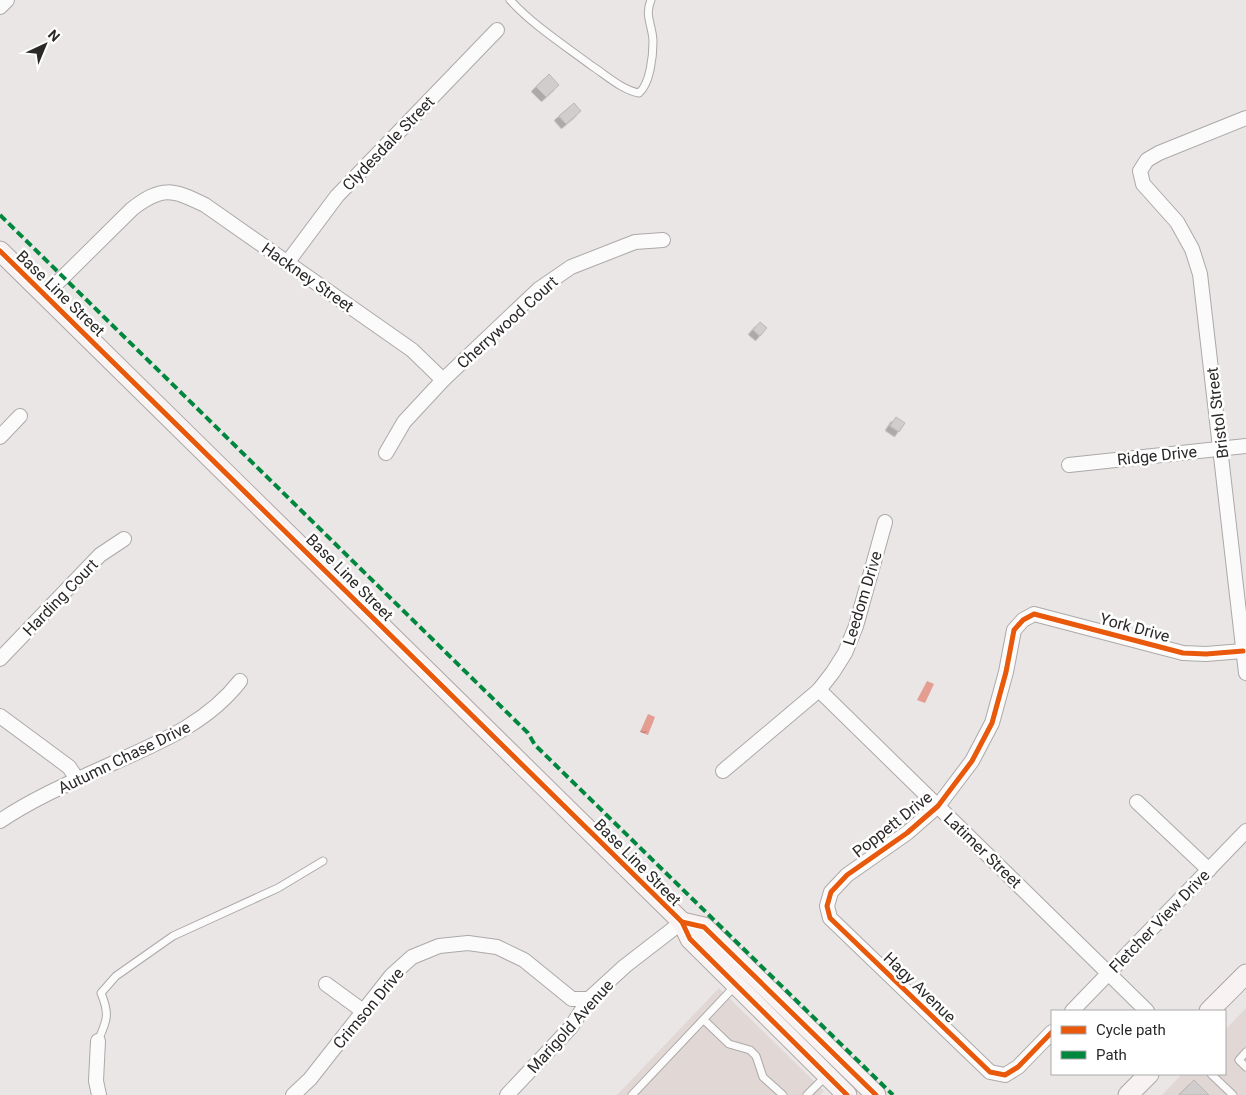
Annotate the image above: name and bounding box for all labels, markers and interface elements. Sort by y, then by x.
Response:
north arrow [20,20,70,70]
text: N [45,26,63,45]
street label: Clydesdale Street [339,92,438,194]
street label: Hackney Street [258,239,357,316]
street label: Base Line Street [13,246,109,340]
street label: Cherrywood Court [453,272,562,373]
street label: Bristol Street [1202,366,1233,460]
street label: Ridge Drive [1116,442,1198,469]
street label: Base Line Street [302,530,397,625]
street label: Leedom Drive [839,549,886,648]
street label: Harding Court [19,555,102,640]
street label: York Drive [1098,609,1172,646]
street label: Autumn Chase Drive [55,717,193,798]
street label: Poppett Drive [849,787,936,861]
street label: Latimer Street [940,809,1025,892]
street label: Base Line Street [590,815,685,910]
street label: Fletcher View Drive [1105,866,1213,977]
street label: Hagy Avenue [880,948,960,1026]
street label: Crimson Drive [329,964,408,1053]
street label: Marigold Avenue [523,976,617,1077]
legend [1051,1010,1226,1075]
text: Cycle path [1096,1021,1166,1039]
text: Path [1096,1046,1127,1064]

